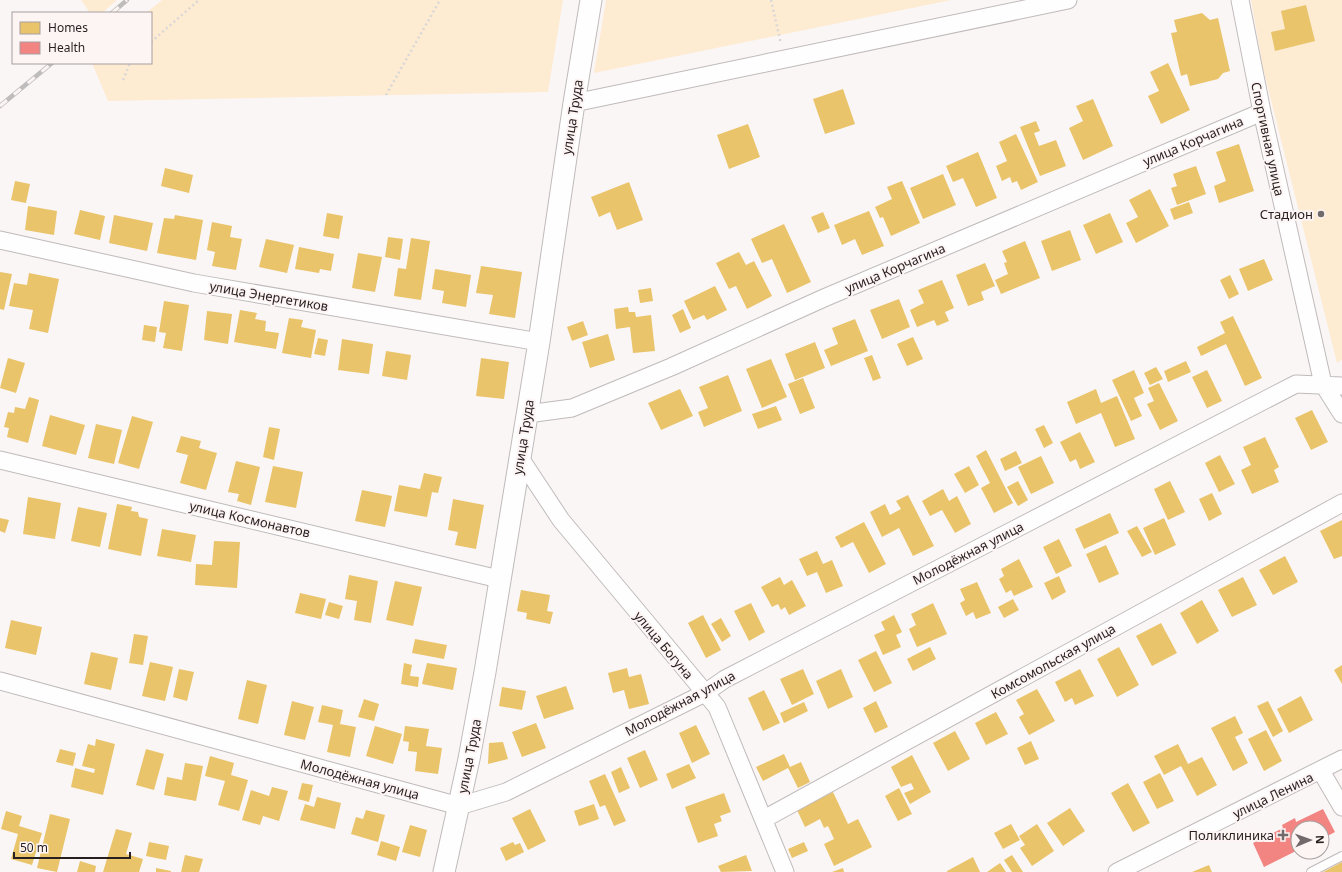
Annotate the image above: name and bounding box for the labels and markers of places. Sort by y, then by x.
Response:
place label: Стадион [1260,205,1313,223]
marker: Стадион [1316,209,1326,219]
place label: Поликлиника [1189,826,1274,844]
marker: Поликлиника [1277,829,1289,841]

